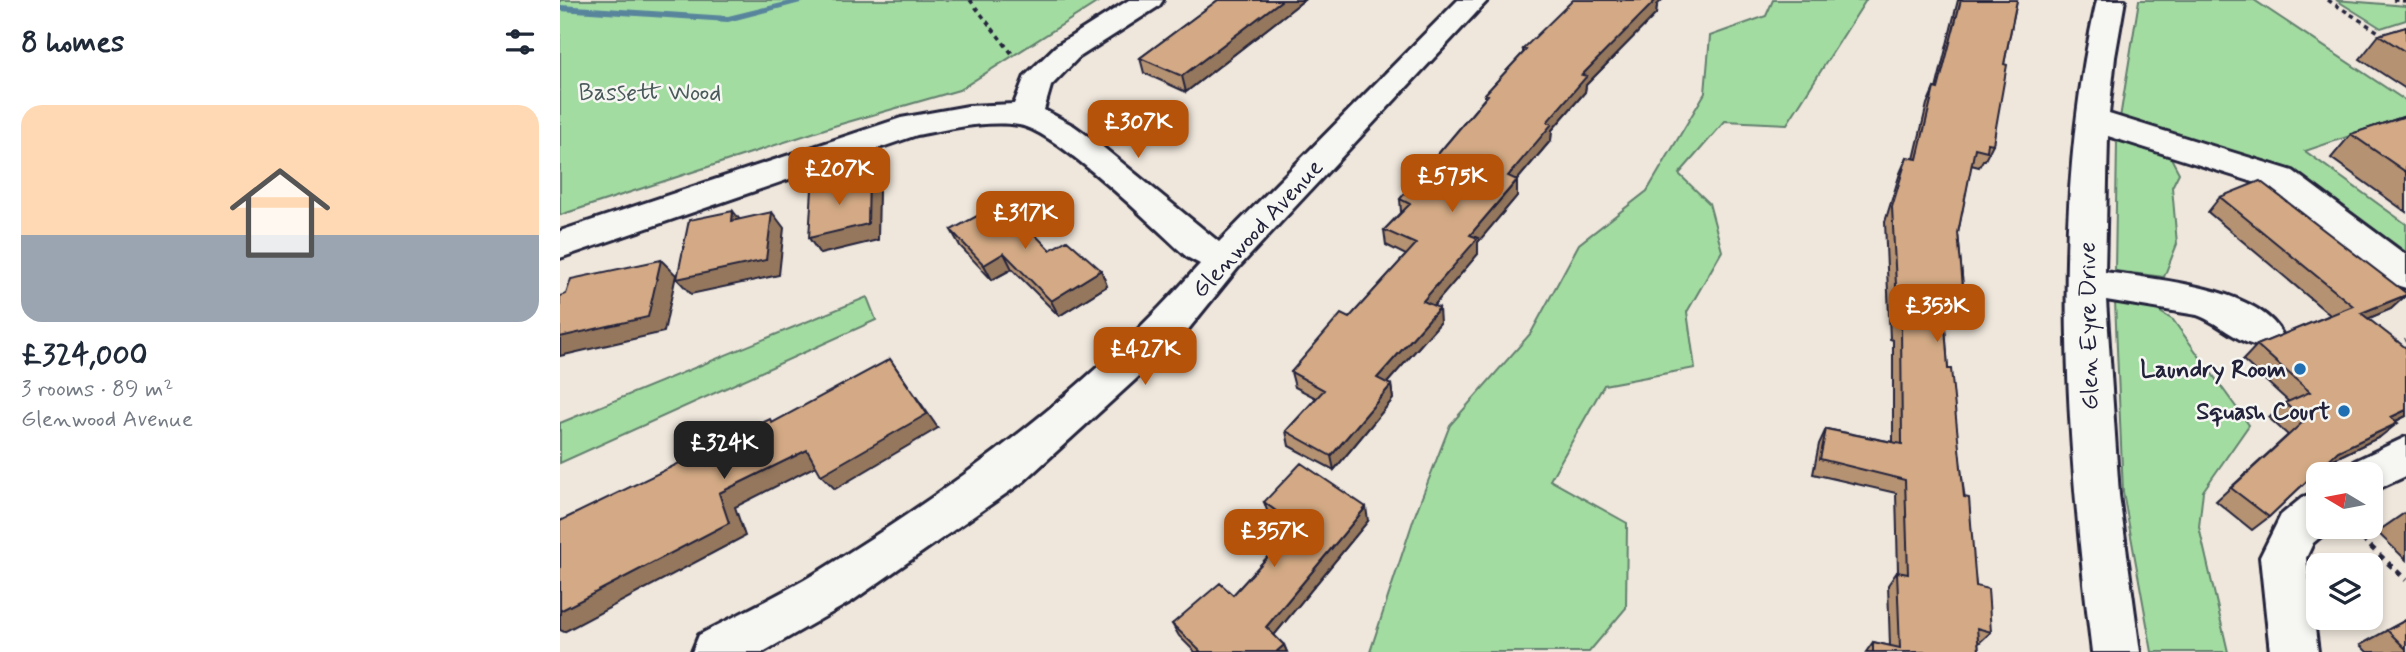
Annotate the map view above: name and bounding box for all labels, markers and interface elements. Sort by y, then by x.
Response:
text: 8 homes [21,23,124,62]
icon: filters [501,23,539,61]
park label: Bassett Wood [579,78,721,109]
pin: £307K [1089,100,1187,160]
text: £307K [1104,108,1172,138]
pin: £207K [790,148,888,207]
icon: home [217,150,343,276]
street label: Glenwood Avenue [1186,153,1331,305]
pin: £575K [1403,154,1501,214]
text: £207K [804,155,874,185]
text: £575K [1417,162,1487,192]
pin: £317K [976,191,1074,251]
text: £317K [992,199,1058,229]
street label: Glen Eyre Drive [2073,242,2106,410]
pin: £353K [1888,284,1986,344]
text: £353K [1905,292,1969,322]
pin: £427K [1096,328,1194,387]
text: £427K [1110,335,1180,365]
text: £324,000 [21,336,148,375]
place label: Laundry Room [2140,355,2286,386]
marker: Laundry Room [2292,361,2308,377]
text: 3 rooms · 89 m² [21,375,173,405]
place label: Squash Court [2196,397,2331,428]
marker: Squash Court [2336,403,2352,419]
text: Glenwood Avenue [21,405,193,435]
pin: £324K [675,421,773,481]
text: £324K [690,429,758,459]
north arrow [2306,462,2384,539]
map controls [2306,462,2383,630]
pin: £357K [1225,510,1323,569]
text: £357K [1240,517,1308,547]
button: layers [2306,553,2383,630]

